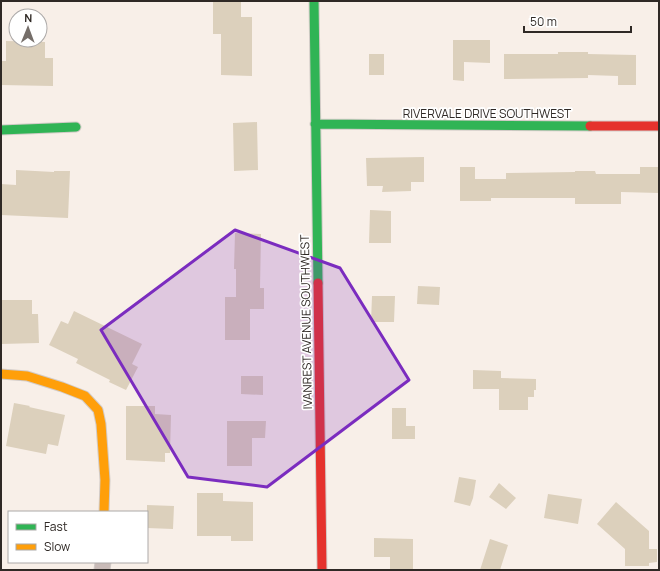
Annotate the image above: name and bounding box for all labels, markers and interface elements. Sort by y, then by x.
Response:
north arrow [8,8,48,48]
scale bar [524,8,631,34]
text: N [24,10,32,25]
text: 50 m [530,13,557,30]
street label: RIVERVALE DRIVE SOUTHWEST [403,105,572,122]
street label: IVANREST AVENUE SOUTHWEST [296,234,316,409]
legend [8,511,148,563]
text: Fast [44,518,68,535]
text: Slow [44,538,70,555]

